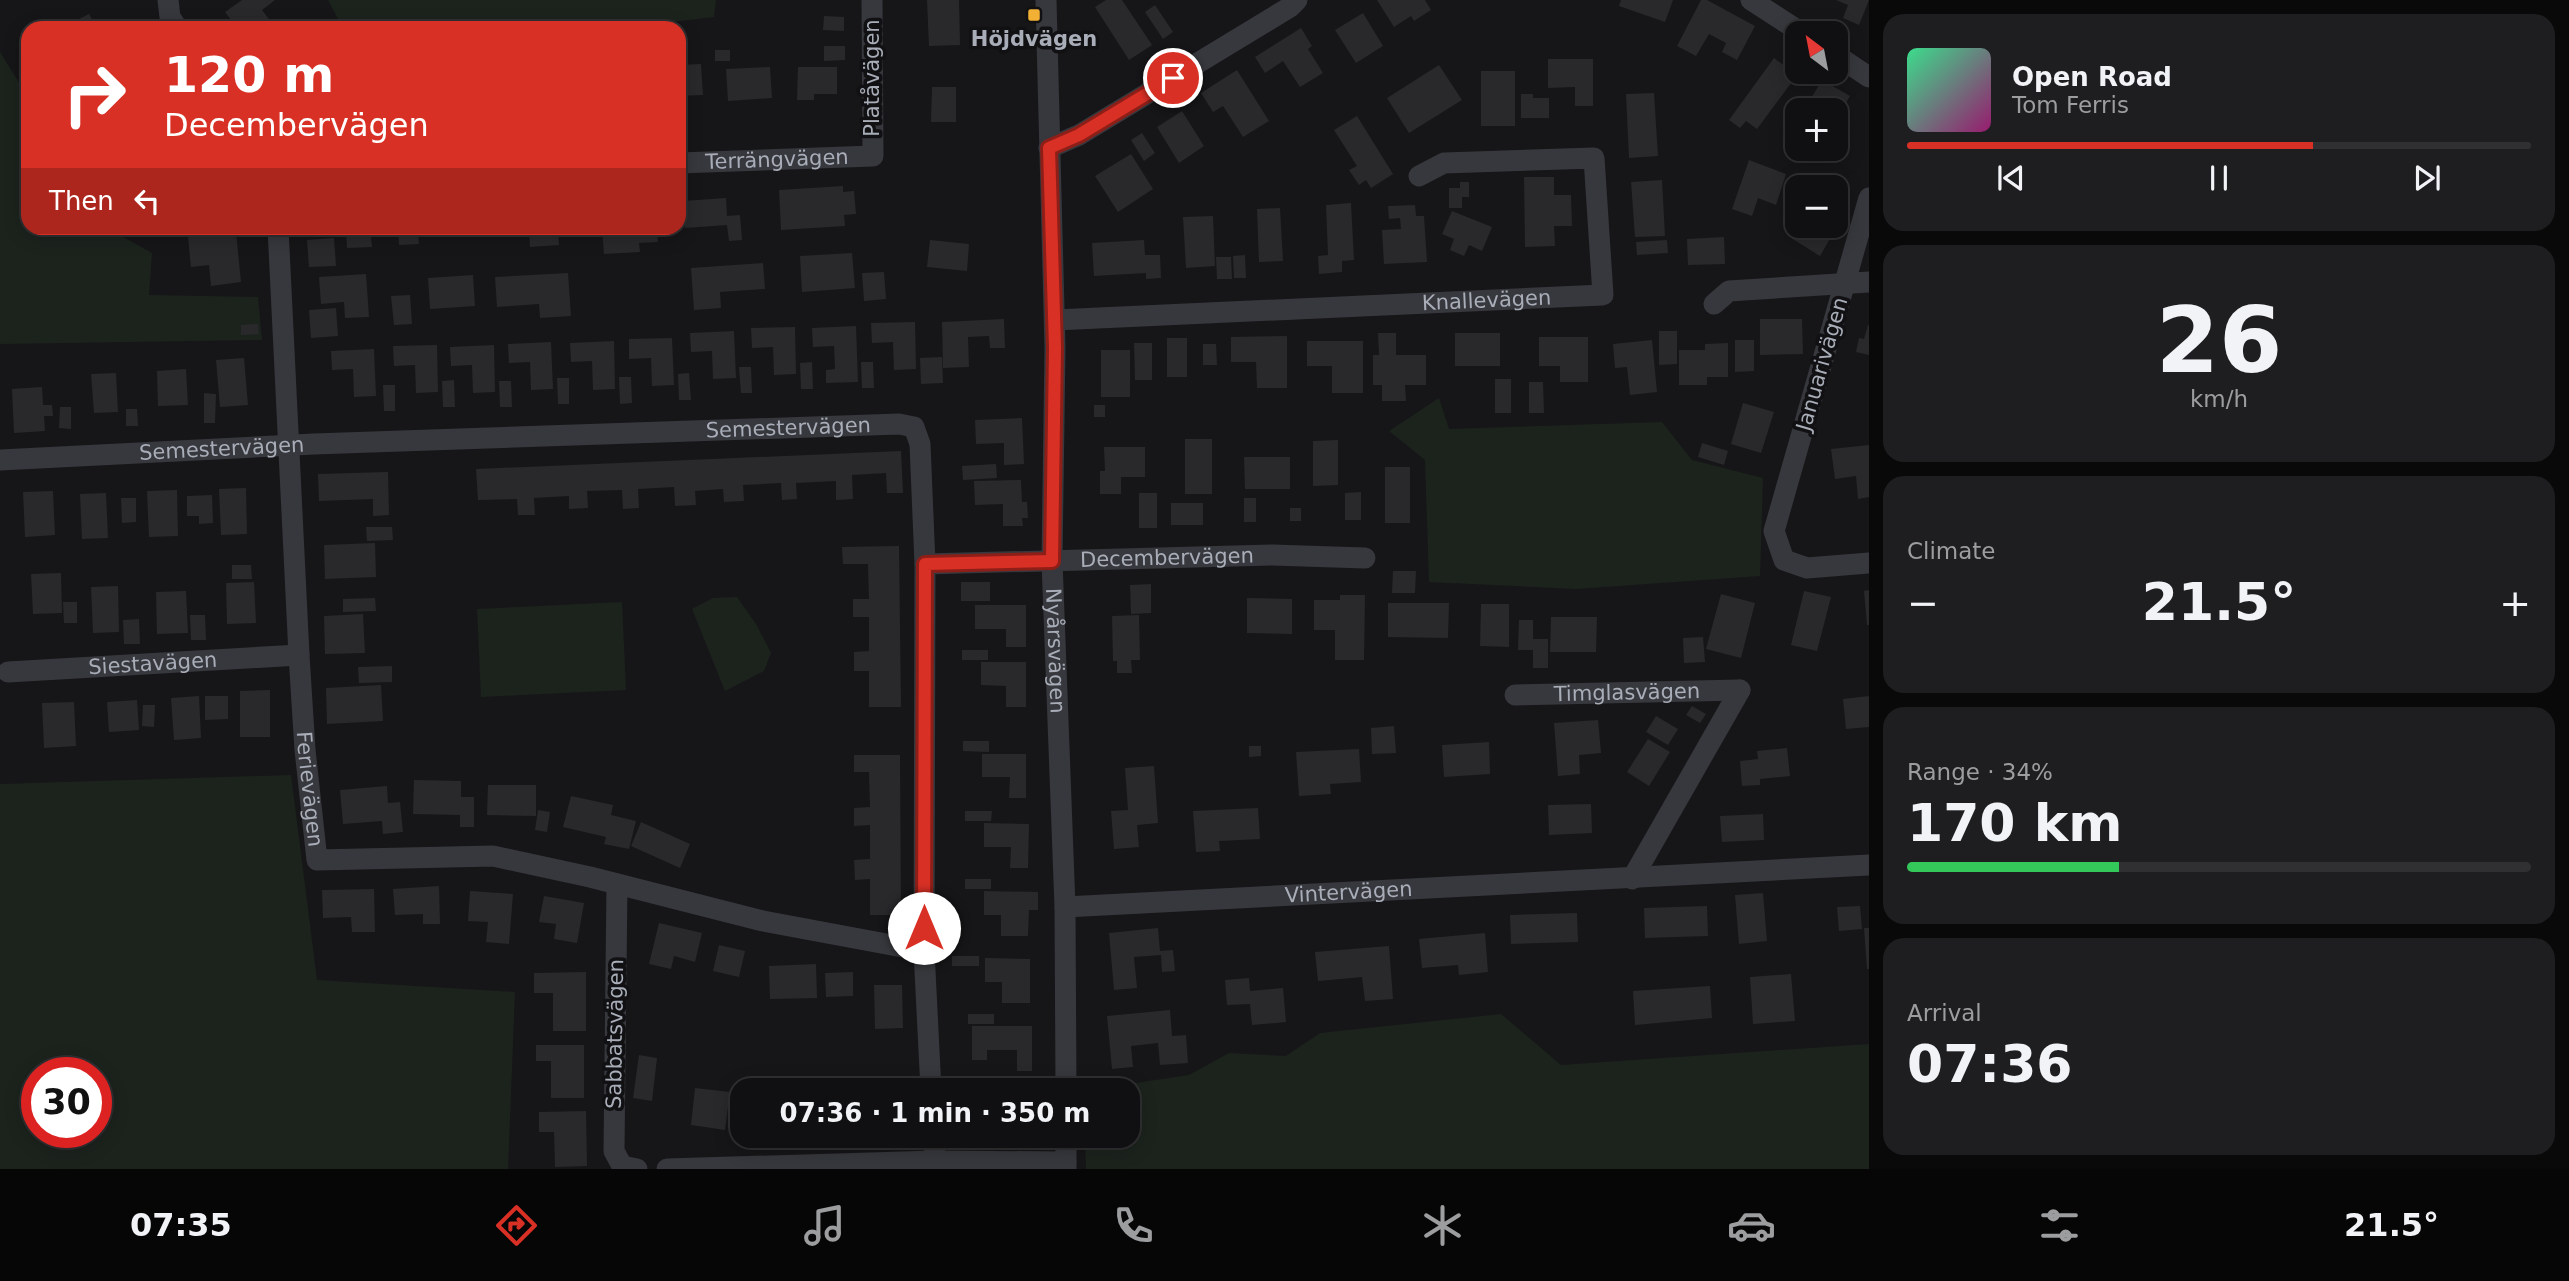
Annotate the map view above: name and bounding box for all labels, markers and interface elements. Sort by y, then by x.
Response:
marker: Höjdvägen [1026,7,1042,23]
street label: Platåvägen [859,19,884,137]
north arrow [1785,21,1848,84]
map controls [1785,21,1848,238]
place label: Höjdvägen [971,27,1097,51]
text: 120 m [164,47,334,104]
pin [1143,48,1203,108]
icon: right [49,49,140,140]
icon: arrive [1154,59,1192,97]
text: Open Road [2012,62,2172,92]
text: Tom Ferris [2012,92,2129,118]
button: + [1785,98,1848,161]
text: Decembervägen [164,106,429,144]
street label: Terrängvägen [704,145,849,174]
icon: previous [1992,159,2030,197]
icon: pause [2200,159,2238,197]
icon: next [2408,159,2446,197]
button: − [1785,175,1848,238]
icon: left [128,182,166,220]
text: Then [49,186,114,216]
street label: Knallevägen [1421,285,1552,315]
text: 26 [2156,288,2282,393]
street label: Januarivägen [1791,294,1853,435]
text: km/h [2190,386,2248,412]
street label: Semestervägen [705,413,871,443]
street label: Semestervägen [139,433,305,465]
text: Climate [1907,538,1996,564]
street label: Decembervägen [1080,543,1254,572]
text: 21.5° [2142,572,2296,632]
text: − [1907,581,1939,625]
text: + [2499,581,2531,625]
street label: Nyårsvägen [1041,588,1070,714]
street label: Siestavägen [88,648,218,679]
street label: Timglasvägen [1553,679,1700,706]
street label: Ferievägen [292,730,327,848]
text: Range · 34% [1907,759,2053,785]
text: 170 km [1907,793,2122,853]
street label: Vintervägen [1284,877,1413,908]
position arrow [887,891,961,965]
street label: Sabbatsvägen [602,959,628,1109]
text: Arrival [1907,1000,1982,1026]
text: 07:36 [1907,1034,2073,1094]
speed limit sign: 30 [21,1057,112,1148]
text: 07:36 · 1 min · 350 m [780,1098,1090,1128]
icon: directions [492,1201,541,1250]
icon: music [800,1201,849,1250]
icon: phone [1109,1201,1158,1250]
icon: climate [1418,1201,1467,1250]
icon: car [1727,1201,1776,1250]
icon: filters [2035,1201,2084,1250]
text: 07:35 [130,1206,232,1244]
text: 21.5° [2344,1206,2439,1244]

